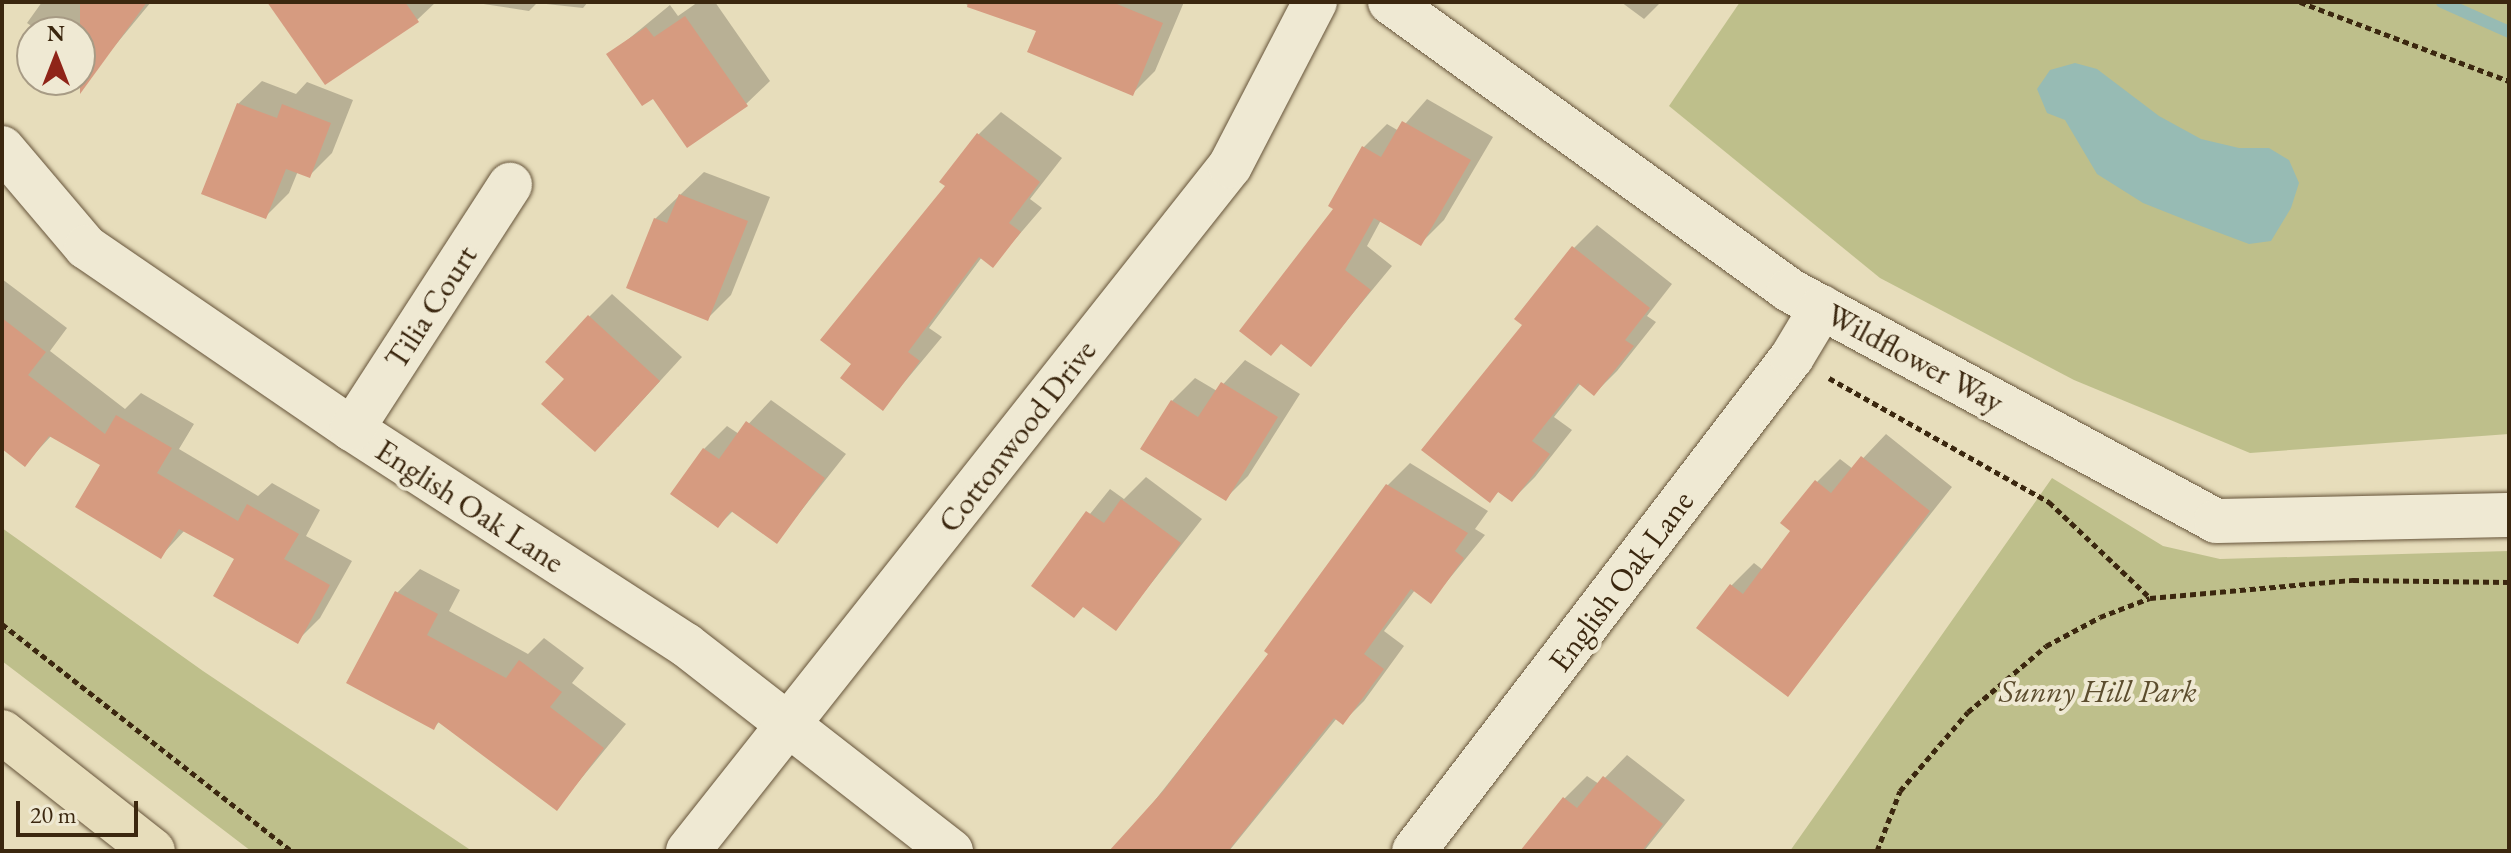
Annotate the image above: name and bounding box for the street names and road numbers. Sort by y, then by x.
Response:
street label: Tilia Court [377,238,485,376]
street label: Wildflower Way [1820,295,2010,421]
street label: Cottonwood Drive [930,332,1104,540]
street label: English Oak Lane [369,431,571,581]
street label: English Oak Lane [1540,483,1702,679]

